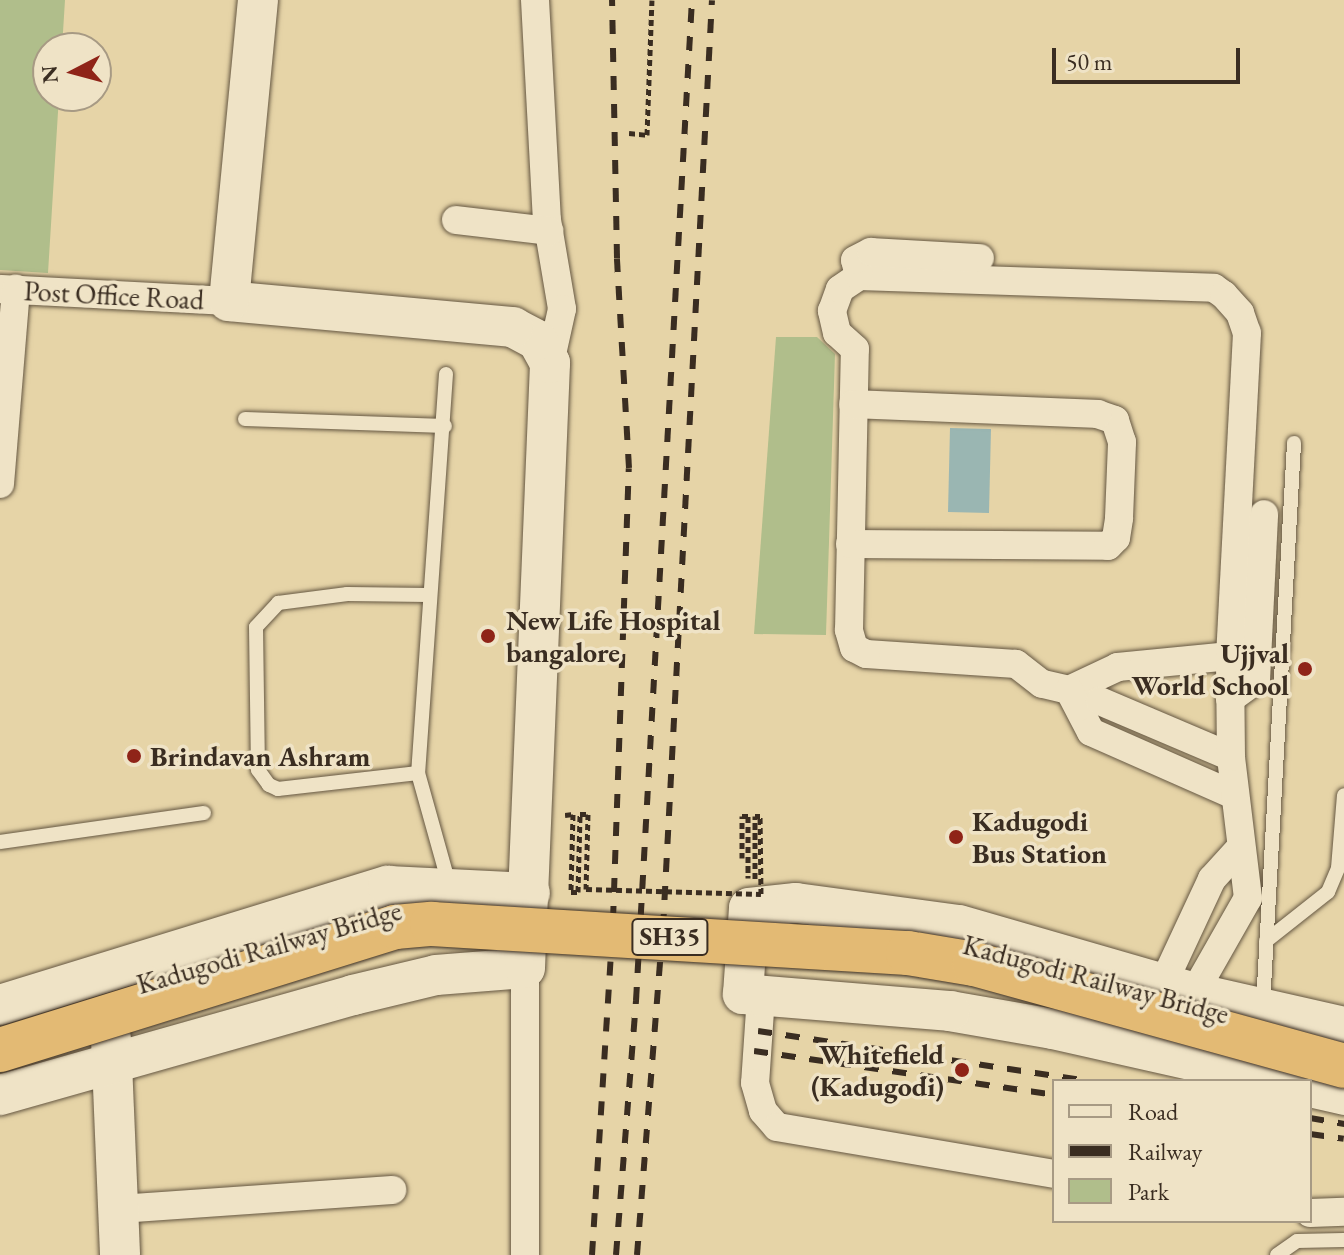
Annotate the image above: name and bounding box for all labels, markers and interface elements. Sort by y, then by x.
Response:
north arrow [32,32,112,112]
scale bar [1056,32,1244,82]
text: 50 m [1066,46,1113,77]
text: N [34,64,65,85]
street label: Post Office Road [23,274,205,316]
place label: New Life Hospital bangalore [506,603,720,669]
marker: New Life Hospital bangalore [477,625,499,647]
place label: Ujjval World School [1132,636,1289,702]
marker: Ujjval World School [1296,660,1314,678]
place label: Brindavan Ashram [150,739,370,773]
marker: Brindavan Ashram [125,747,143,765]
place label: Kadugodi Bus Station [972,804,1107,870]
marker: Kadugodi Bus Station [947,828,965,846]
street label: Kadugodi Railway Bridge [133,893,405,1001]
road number: SH35 [630,915,710,959]
street label: Kadugodi Railway Bridge [959,927,1233,1031]
place label: Whitefield (Kadugodi) [811,1037,944,1103]
marker: Whitefield (Kadugodi) [951,1059,973,1081]
legend [1052,1079,1312,1223]
text: Road [1128,1096,1178,1127]
text: Railway [1128,1136,1202,1167]
text: Park [1128,1176,1169,1207]

